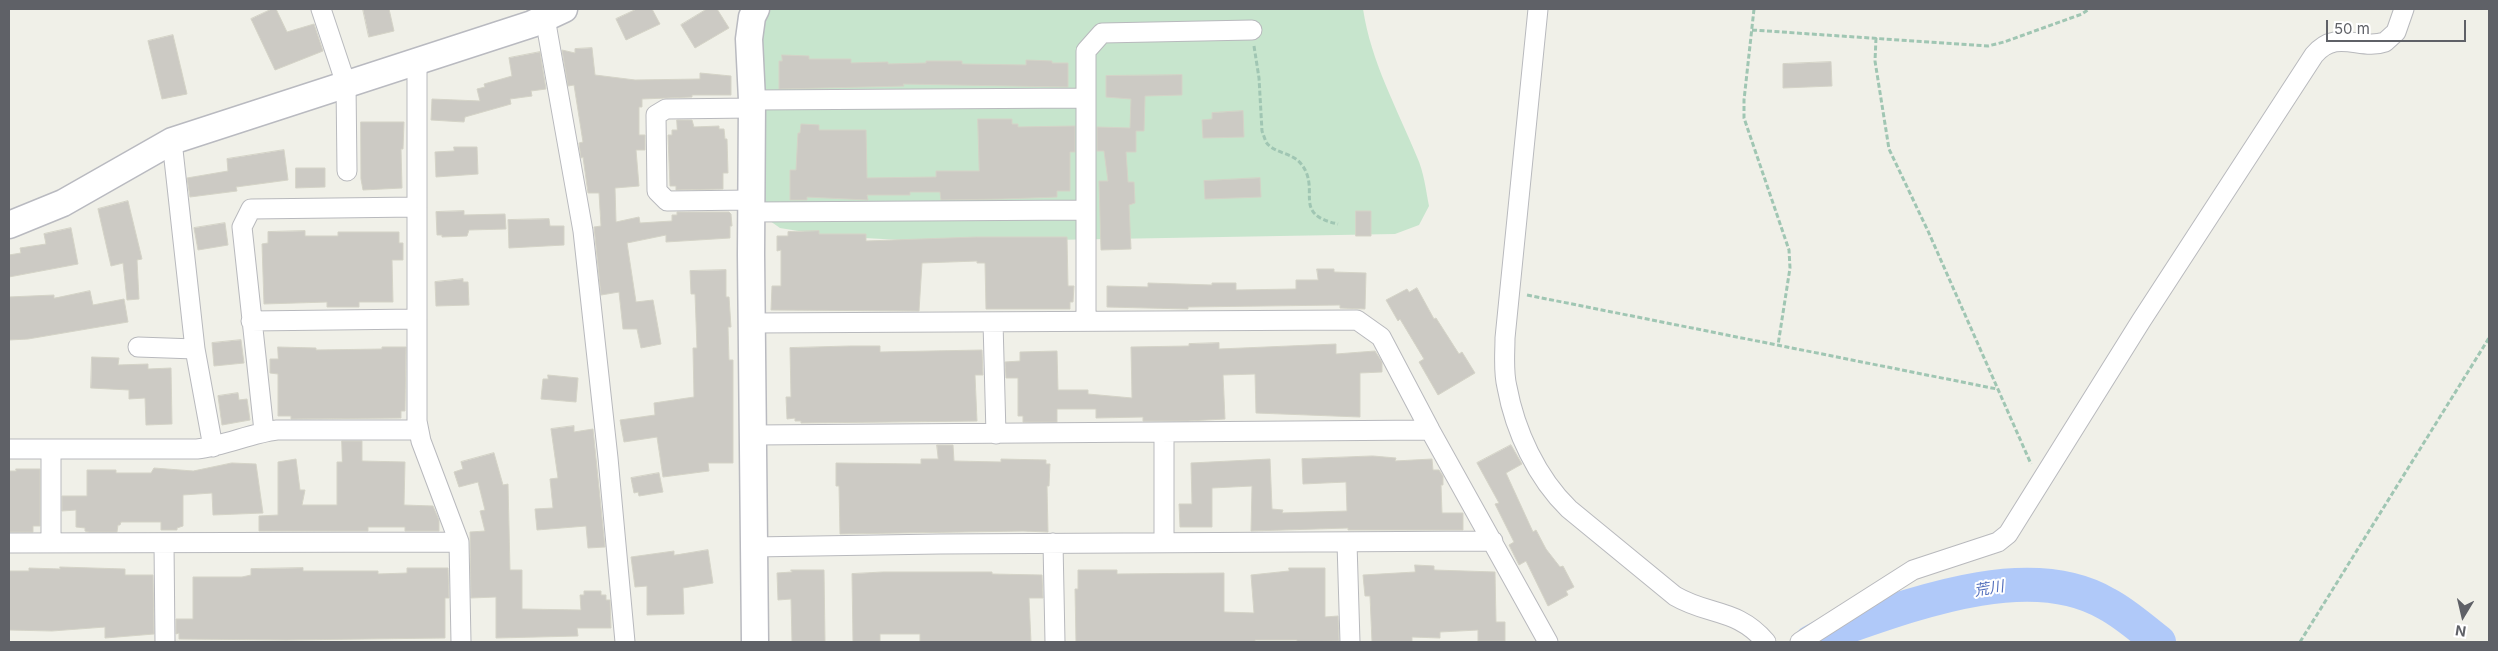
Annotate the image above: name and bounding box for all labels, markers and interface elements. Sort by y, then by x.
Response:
scale bar [2328,10,2468,42]
text: 50 m [2334,19,2370,38]
water label: 荒川 [1973,578,2005,600]
north arrow [2438,591,2488,641]
text: N [2454,622,2467,641]

